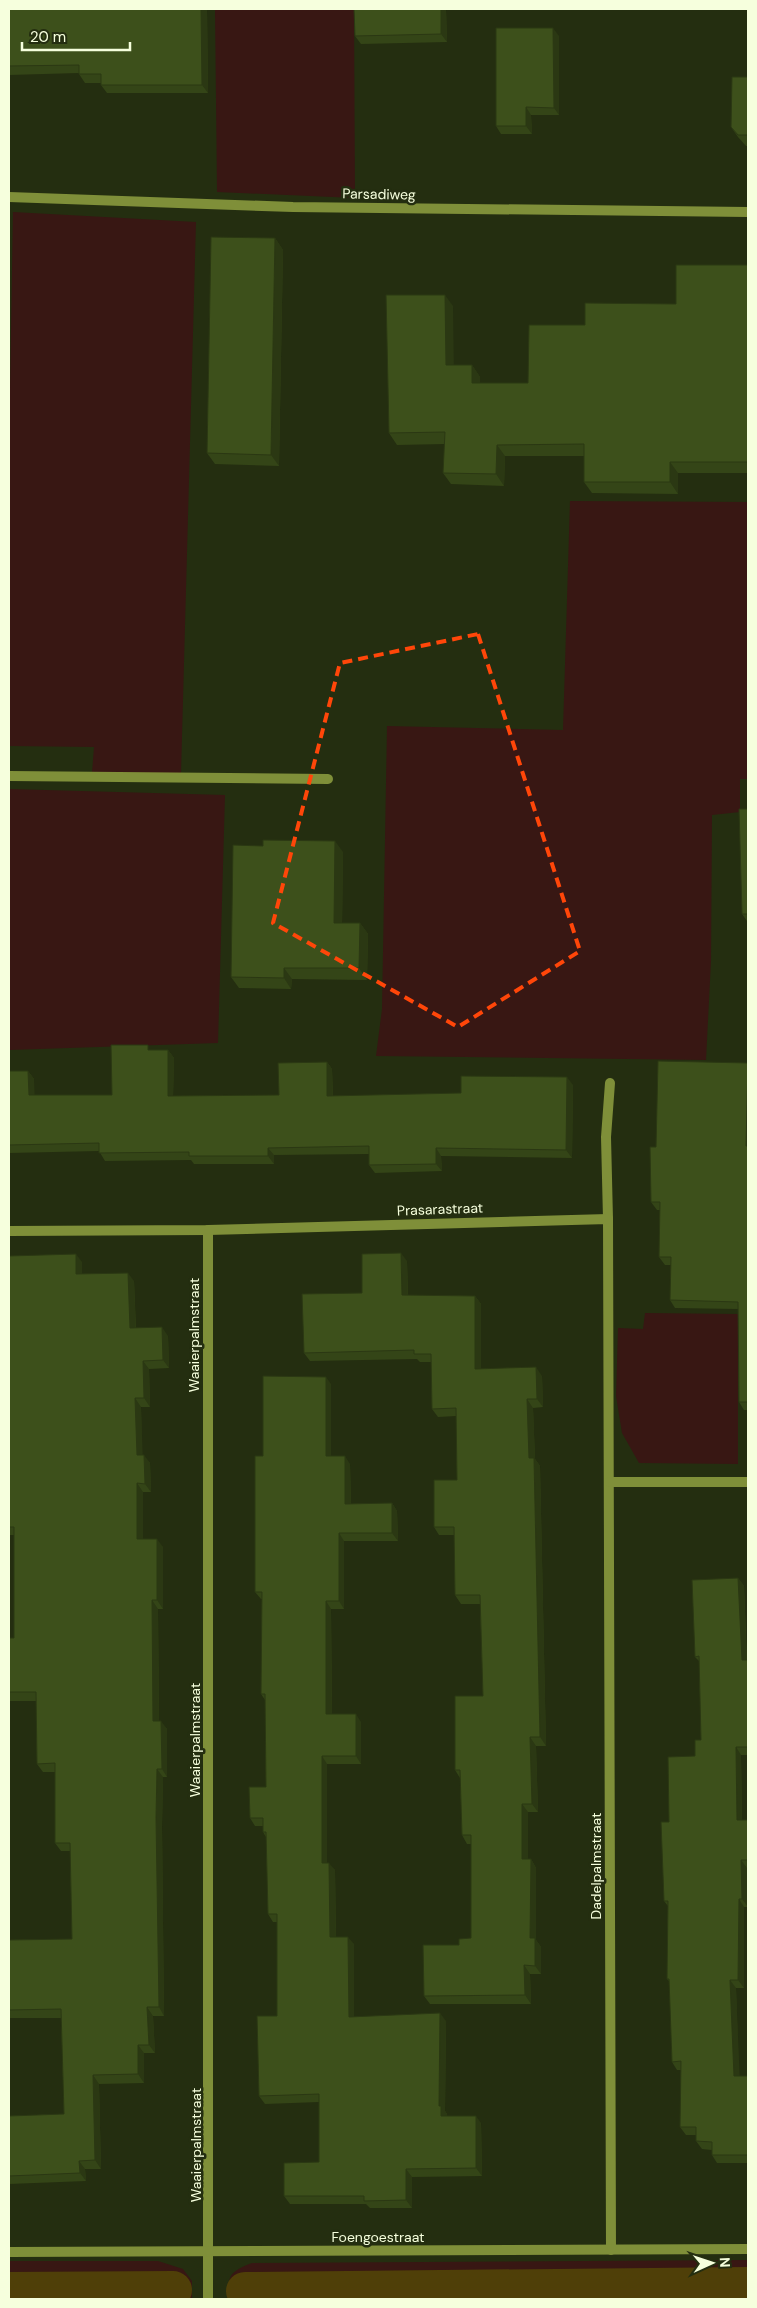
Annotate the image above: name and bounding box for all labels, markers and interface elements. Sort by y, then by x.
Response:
scale bar [22,20,130,52]
text: 20 m [30,27,66,47]
street label: Parsadiweg [342,184,416,204]
street label: Prasarastraat [397,1198,483,1220]
street label: Waaierpalmstraat [185,1278,203,1392]
street label: Waaierpalmstraat [186,1683,204,1797]
street label: Dadelpalmstraat [587,1813,605,1920]
street label: Waaierpalmstraat [187,2088,205,2202]
street label: Foengoestraat [331,2228,425,2246]
north arrow [687,2238,737,2288]
text: N [716,2257,734,2268]

